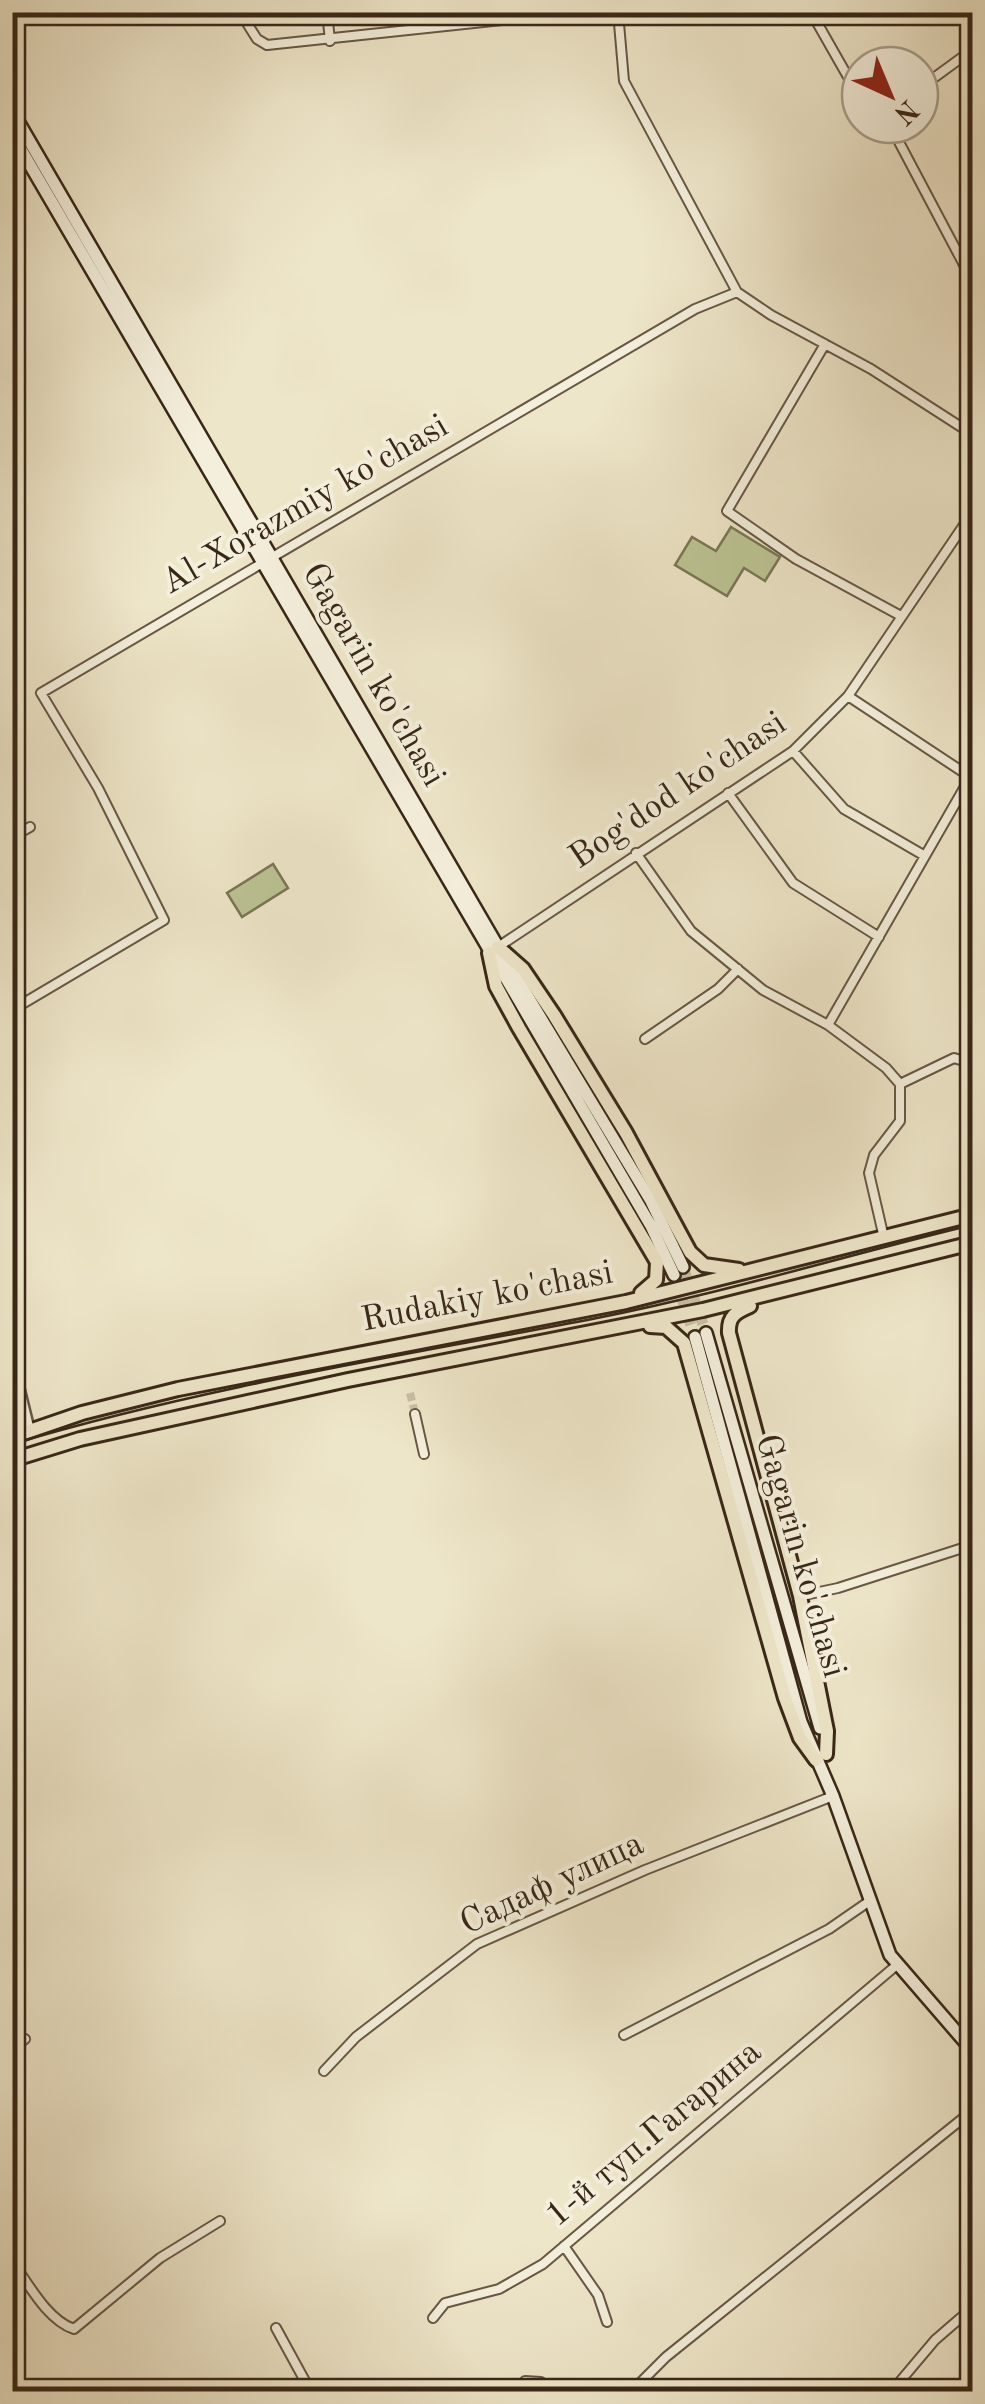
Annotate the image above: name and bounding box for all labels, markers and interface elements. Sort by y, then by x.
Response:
north arrow [840,45,940,145]
text: N [887,93,923,129]
street label: Al-Xorazmiy ko'chasi [156,409,454,601]
street label: Gagarin ko'chasi [295,557,451,793]
street label: Bog'dod ko'chasi [563,706,793,876]
street label: Rudakiy ko'chasi [358,1255,616,1339]
street label: Gagarin ko'chasi [749,1430,851,1682]
street label: Садаф улица [455,1826,649,1943]
street label: 1-й туп.Гагарина [540,2034,768,2234]

